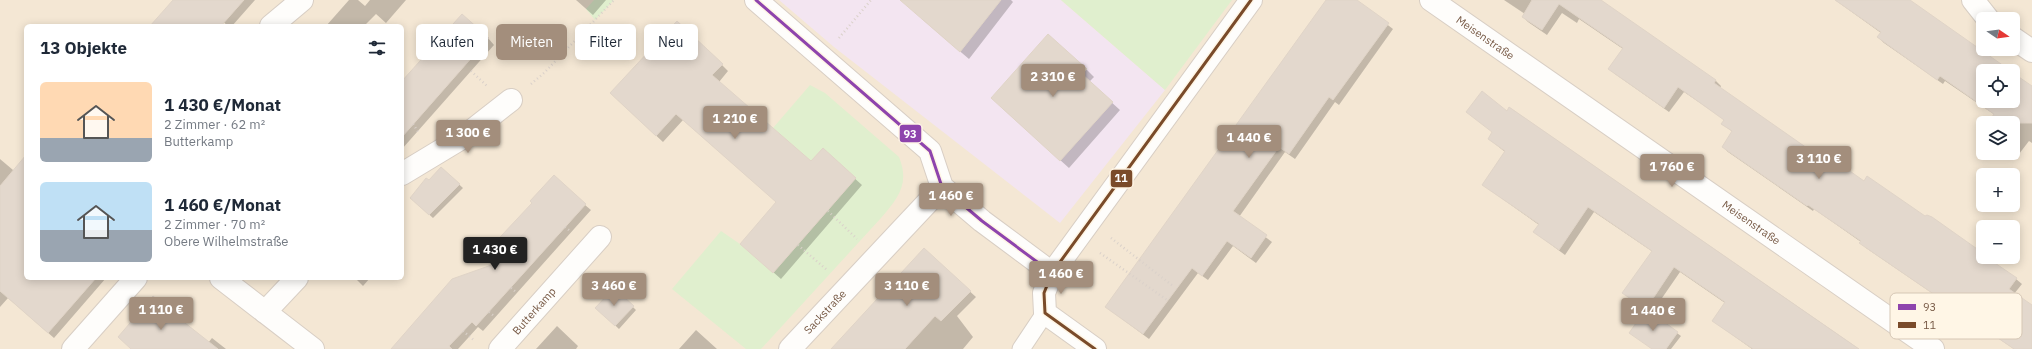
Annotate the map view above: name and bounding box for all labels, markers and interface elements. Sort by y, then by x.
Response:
north arrow [1976,12,2020,56]
map controls [1976,12,2020,264]
street label: Meisenstraße [1453,13,1517,63]
chip: Kaufen [416,24,488,60]
chip: Mieten [496,24,567,60]
chip: Filter [575,24,636,60]
chip: Neu [644,24,698,60]
text: 13 Objekte [40,37,127,59]
icon: filters [366,37,388,59]
pin: 2 310 € [1016,64,1090,98]
button: locate [1976,64,2020,108]
text: 2 310 € [1030,68,1076,85]
text: 1 430 €/Monat [164,94,281,116]
icon: home [72,98,120,146]
pin: 1 210 € [698,106,772,140]
text: 1 210 € [712,110,758,127]
text: 2 Zimmer · 62 m² [164,116,265,133]
button: layers [1976,116,2020,160]
pin: 1 300 € [431,120,505,154]
text: 1 300 € [445,124,491,141]
line badge: 93 [899,124,922,143]
pin: 1 440 € [1212,125,1286,159]
text: 93 [903,127,917,141]
text: 1 440 € [1226,129,1272,146]
text: Butterkamp [164,133,233,150]
pin: 3 110 € [1782,146,1856,180]
text: 3 110 € [1796,150,1842,167]
pin: 1 760 € [1635,154,1709,188]
text: 1 760 € [1649,158,1695,175]
button: + [1976,168,2020,212]
line badge: 11 [1110,169,1133,188]
text: 11 [1114,171,1128,185]
pin: 1 460 € [914,183,988,217]
text: 1 460 € [928,187,974,204]
text: 1 460 €/Monat [164,194,281,216]
icon: home [72,198,120,246]
street label: Meisenstraße [1720,198,1783,248]
text: 2 Zimmer · 70 m² [164,216,265,233]
button: − [1976,220,2020,264]
text: Obere Wilhelmstraße [164,233,289,250]
pin: 1 430 € [458,237,532,271]
text: 1 430 € [472,241,518,258]
pin: 1 460 € [1024,261,1098,295]
text: 1 460 € [1038,265,1084,282]
pin: 3 460 € [577,273,651,307]
pin: 3 110 € [870,273,944,307]
text: 3 460 € [591,277,637,294]
text: 3 110 € [884,277,930,294]
street label: Butterkamp [509,284,559,338]
street label: Sackstraße [801,287,849,337]
legend [1890,293,2022,339]
pin: 1 110 € [124,297,198,331]
pin: 1 440 € [1616,298,1690,332]
text: 93 [1923,300,1936,314]
text: 1 110 € [138,301,184,318]
text: 1 440 € [1630,302,1676,319]
text: 11 [1923,318,1937,332]

